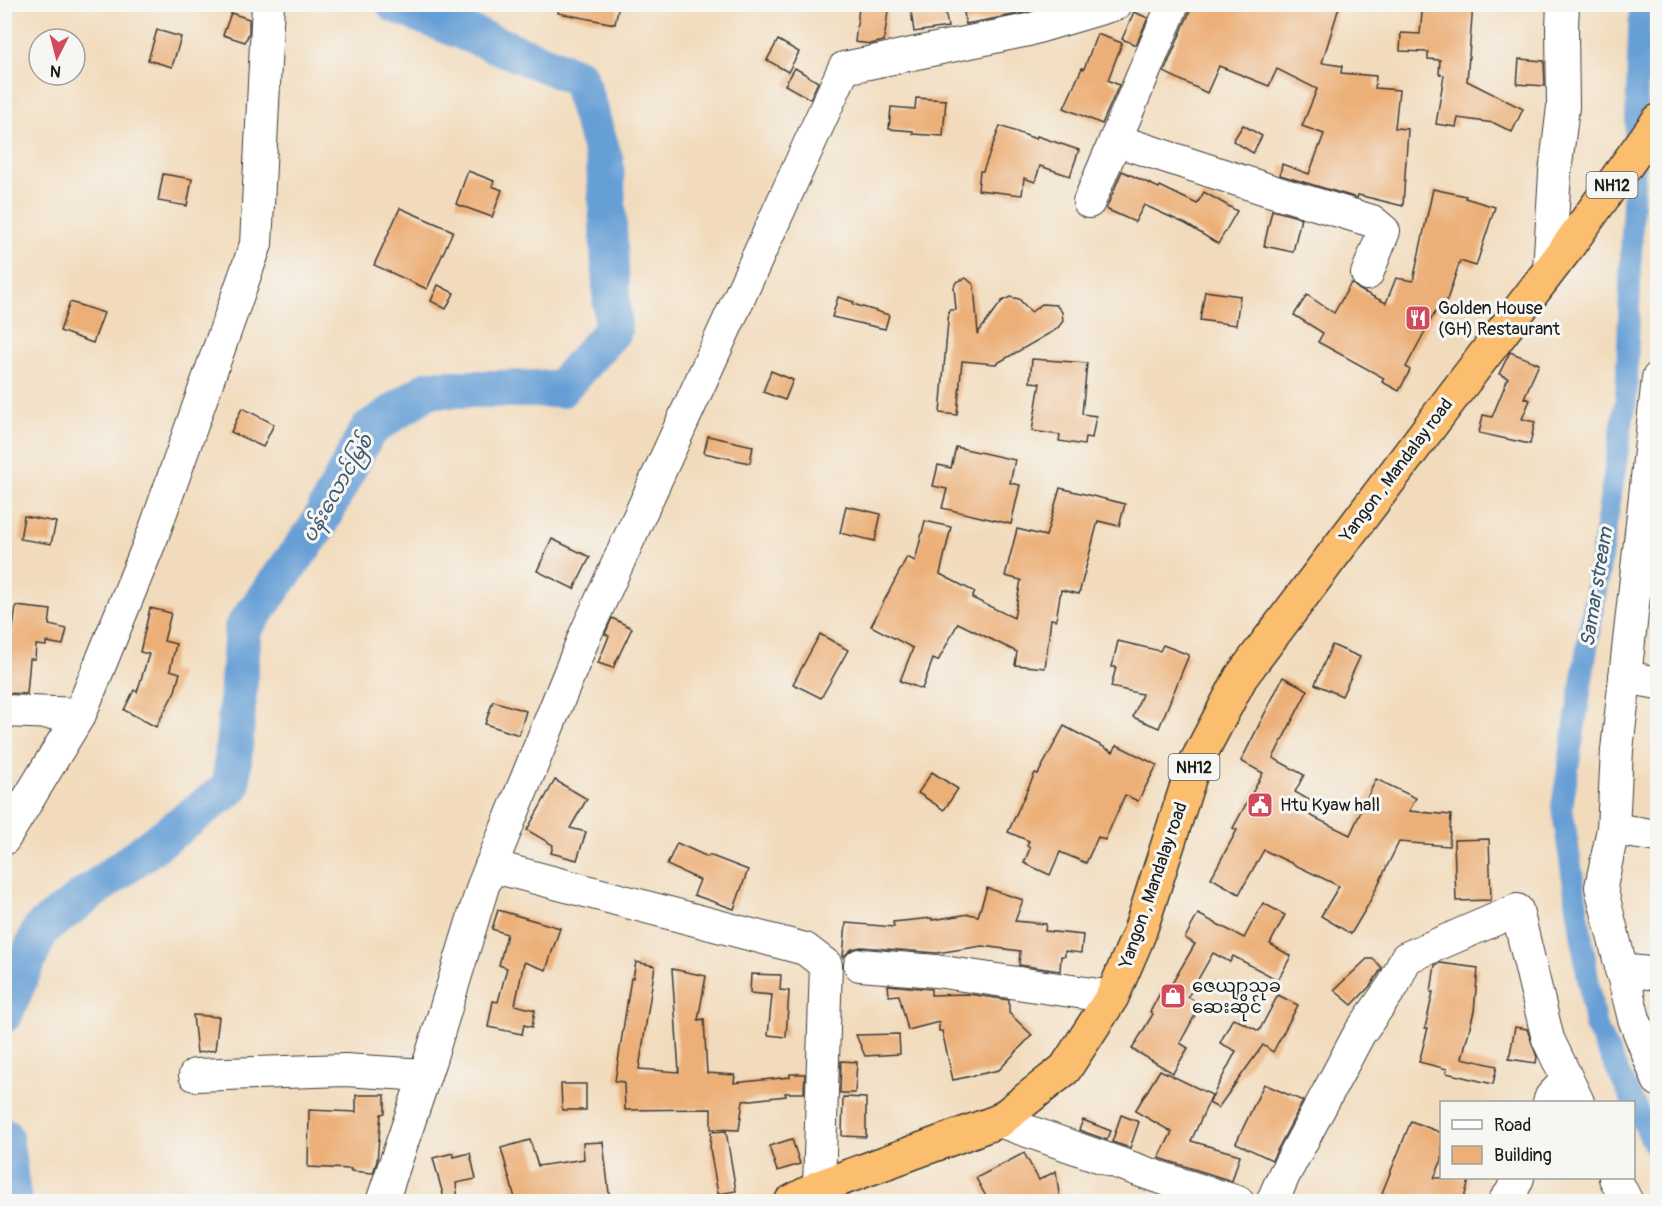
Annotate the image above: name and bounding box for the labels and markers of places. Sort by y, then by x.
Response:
place label: Golden House (GH) Restaurant [1438,297,1561,341]
restaurant icon: Golden House (GH) Restaurant [1403,303,1433,333]
public building icon: Htu Kyaw hall [1245,790,1275,820]
place label: Htu Kyaw hall [1280,794,1380,817]
place label: ဇေယျာသုခ ဆေးဆိုင် [1192,975,1281,1022]
shop icon: ဇေယျာသုခ ဆေးဆိုင် [1158,981,1188,1011]

